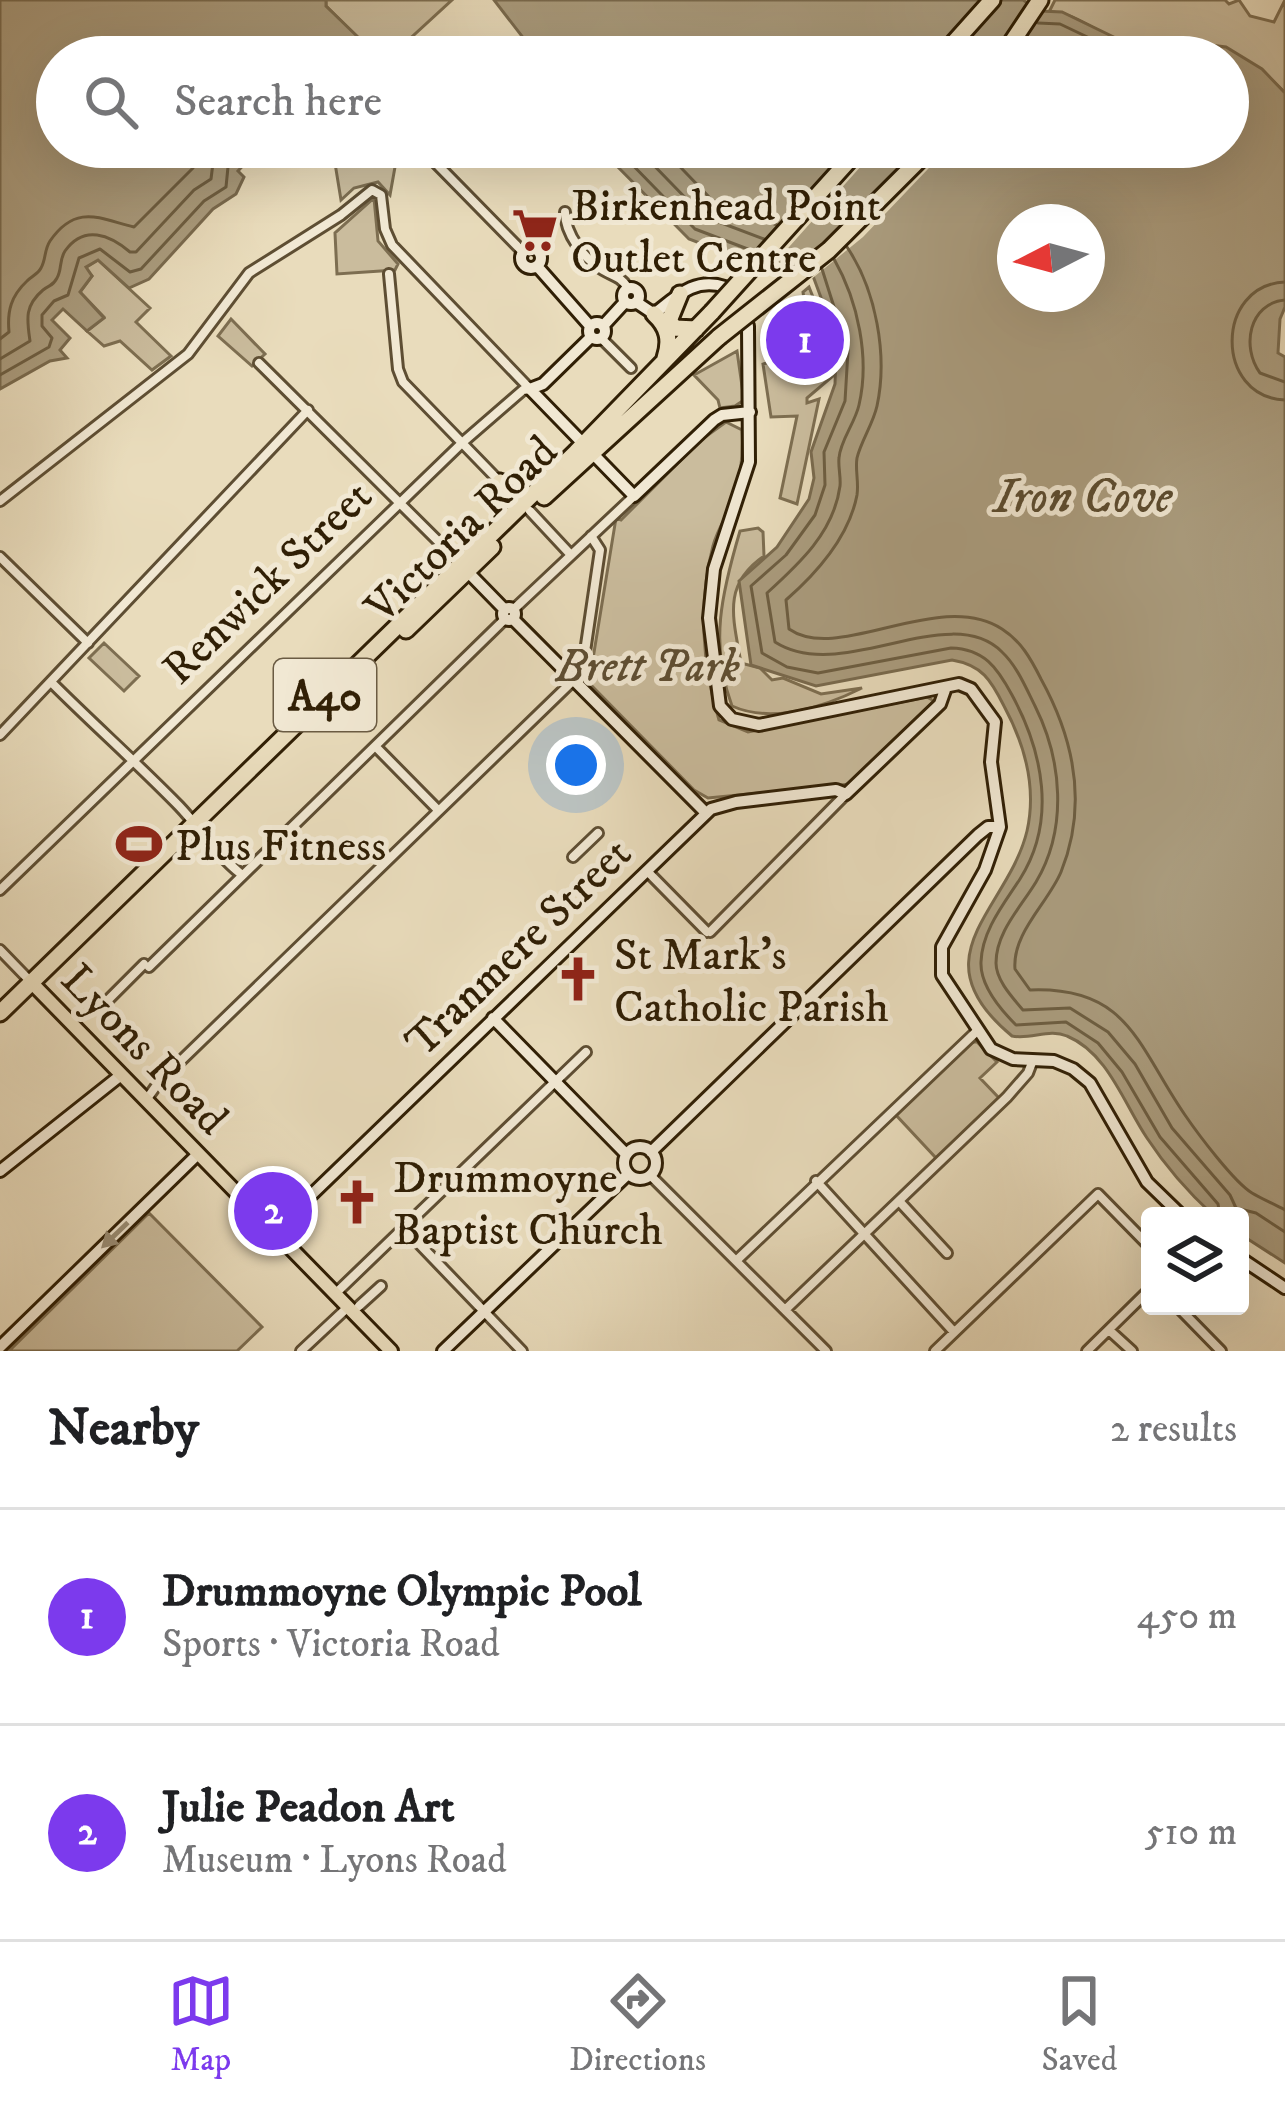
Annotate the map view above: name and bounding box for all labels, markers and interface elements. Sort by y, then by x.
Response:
search box [36,36,1249,168]
icon: search [78,69,144,135]
text: Search here [174,74,382,130]
place label: Birkenhead Point Outlet Centre [571,179,881,287]
north arrow [997,204,1105,312]
supermarket icon: Birkenhead Point Outlet Centre [510,205,560,255]
pin: 1 [766,295,844,385]
street label: Victoria Road [354,424,570,636]
water label: Iron Cove [991,468,1174,528]
street label: Renwick Street [152,469,385,697]
park label: Brett Park [554,640,740,696]
road number: A40 [274,659,376,731]
your location [546,735,606,795]
sports icon: Plus Fitness [114,819,164,869]
place label: Plus Fitness [175,819,386,875]
street label: Tranmere Street [394,826,644,1070]
place label: St Mark's Catholic Parish [614,928,889,1036]
street label: Lyons Road [49,953,239,1148]
church icon: St Mark's Catholic Parish [553,954,603,1004]
place label: Drummoyne Baptist Church [393,1151,663,1259]
pin: 2 [234,1166,312,1256]
church icon: Drummoyne Baptist Church [332,1177,382,1227]
map controls [1141,1207,1249,1315]
button: layers [1141,1207,1249,1315]
one-way arrow [101,1221,129,1249]
text: Nearby [48,1397,199,1461]
text: 2 results [1110,1405,1237,1454]
text: Drummoyne Olympic Pool [162,1564,642,1620]
text: 1 [80,1592,94,1641]
text: 450 m [1137,1592,1237,1641]
text: Sports · Victoria Road [162,1620,500,1669]
text: Julie Peadon Art [162,1780,455,1836]
text: 2 [77,1808,97,1857]
text: 510 m [1145,1808,1237,1857]
text: Museum · Lyons Road [162,1836,507,1885]
tab: Map [168,1968,234,2081]
tab: Directions [569,1968,706,2081]
tab: Saved [1041,1968,1117,2081]

